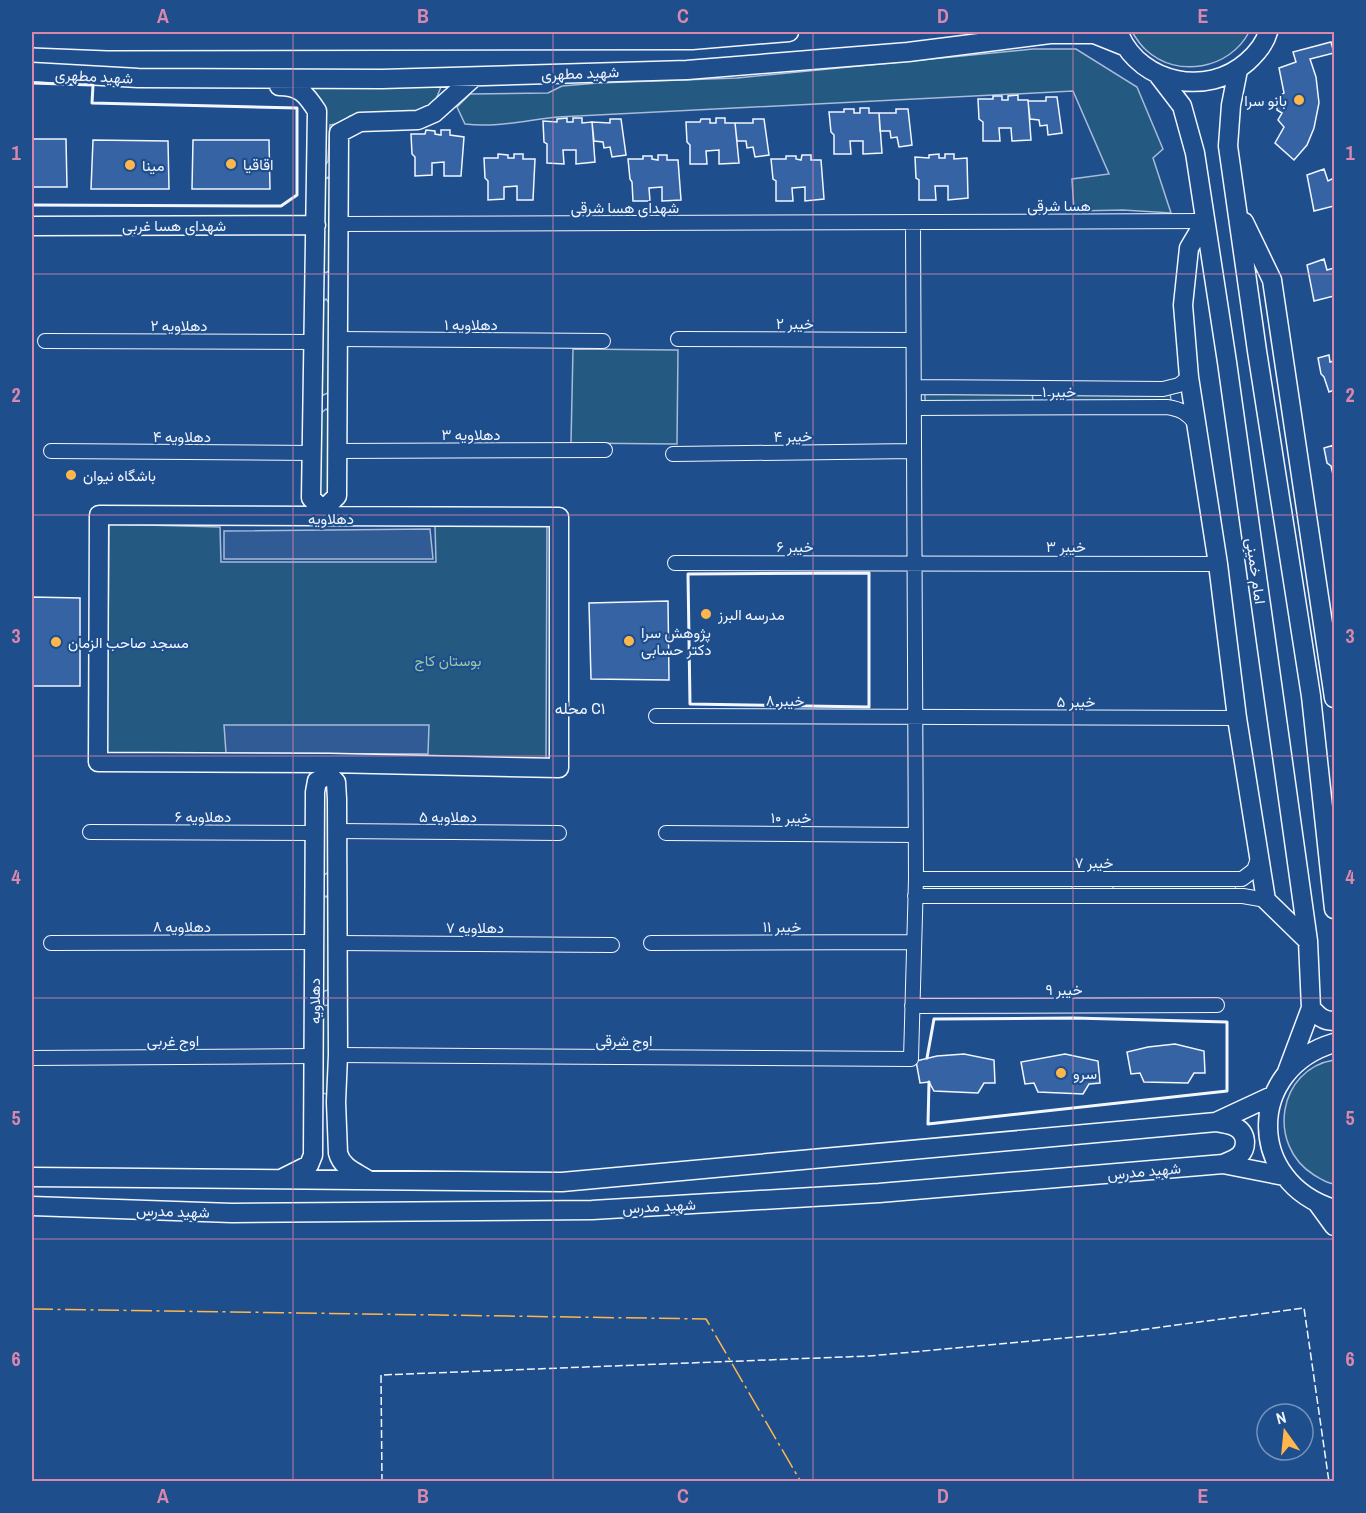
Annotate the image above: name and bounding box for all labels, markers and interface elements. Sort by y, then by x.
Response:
text: A [157,2,169,29]
text: B [417,2,429,29]
text: C [677,2,689,29]
text: D [937,2,949,29]
text: E [1198,2,1209,29]
street label: شهید مطهری [541,61,620,85]
street label: شهید مطهری [54,63,134,89]
place label: بانو سرا [1244,90,1287,111]
marker: بانو سرا [1292,93,1306,107]
text: 1 [11,139,21,166]
text: 1 [1345,139,1355,166]
place label: اقاقیا [243,154,273,175]
place label: مینا [142,155,164,176]
marker: اقاقیا [224,157,238,171]
marker: مینا [123,158,137,172]
street label: هسا شرقی [1027,195,1091,216]
street label: شهدای هسا شرقی [571,197,679,218]
street label: شهدای هسا غربی [122,215,226,236]
street label: خیبر ۲ [776,313,814,334]
street label: دهلاویه ۱ [444,314,498,335]
street label: دهلاویه ۲ [150,315,208,336]
text: 2 [11,381,21,408]
street label: خیبر ۱ [1042,381,1076,402]
text: 2 [1345,381,1355,408]
street label: دهلاویه ۳ [441,424,501,445]
street label: خیبر ۴ [774,425,812,447]
street label: دهلاویه ۴ [153,426,211,447]
place label: باشگاه نیوان [83,465,156,486]
marker: باشگاه نیوان [64,468,78,482]
street label: دهلاویه [308,508,354,529]
street label: خیبر ۶ [776,536,814,557]
street label: خیبر ۳ [1046,536,1086,557]
street label: امام خمینی [1241,537,1271,605]
place label: مدرسه البرز [717,604,785,625]
marker: مدرسه البرز [699,607,713,621]
text: 3 [11,622,21,649]
place label: پژوهش سرا دکتر حسابی [641,622,711,660]
text: 3 [1345,622,1355,649]
place label: مسجد صاحب الزمان [68,632,189,653]
marker: پژوهش سرا دکتر حسابی [622,634,636,648]
marker: مسجد صاحب الزمان [49,635,63,649]
park label: بوستان کاج [415,650,481,672]
street label: خیبر ۸ [766,690,804,711]
street label: خیبر ۵ [1057,691,1095,712]
district label: محله C۱ [555,697,605,719]
street label: دهلاویه ۶ [175,806,231,827]
street label: دهلاویه ۵ [419,806,477,827]
street label: خیبر ۱۰ [771,807,811,828]
street label: خیبر ۷ [1075,852,1113,873]
text: 4 [11,863,21,890]
text: 4 [1345,863,1355,890]
street label: دهلاویه ۸ [153,916,211,937]
street label: خیبر ۱۱ [763,916,801,937]
street label: دهلاویه ۷ [446,917,504,938]
street label: دهلاویه [304,978,325,1024]
street label: خیبر ۹ [1045,979,1083,1000]
street label: اوج غربی [147,1030,199,1052]
street label: اوج شرقی [596,1030,652,1052]
place label: سرو [1073,1063,1097,1084]
marker: سرو [1054,1066,1068,1080]
text: 5 [11,1104,21,1131]
text: 5 [1345,1104,1355,1131]
street label: شهید مدرس [1106,1157,1182,1185]
street label: شهید مدرس [622,1194,697,1218]
street label: شهید مدرس [136,1199,210,1223]
text: 6 [11,1345,21,1372]
text: 6 [1345,1345,1355,1372]
north arrow [1255,1402,1315,1462]
text: N [1274,1406,1289,1429]
text: A [157,1482,169,1509]
text: B [417,1482,429,1509]
text: C [677,1482,689,1509]
text: D [937,1482,949,1509]
text: E [1198,1482,1209,1509]

